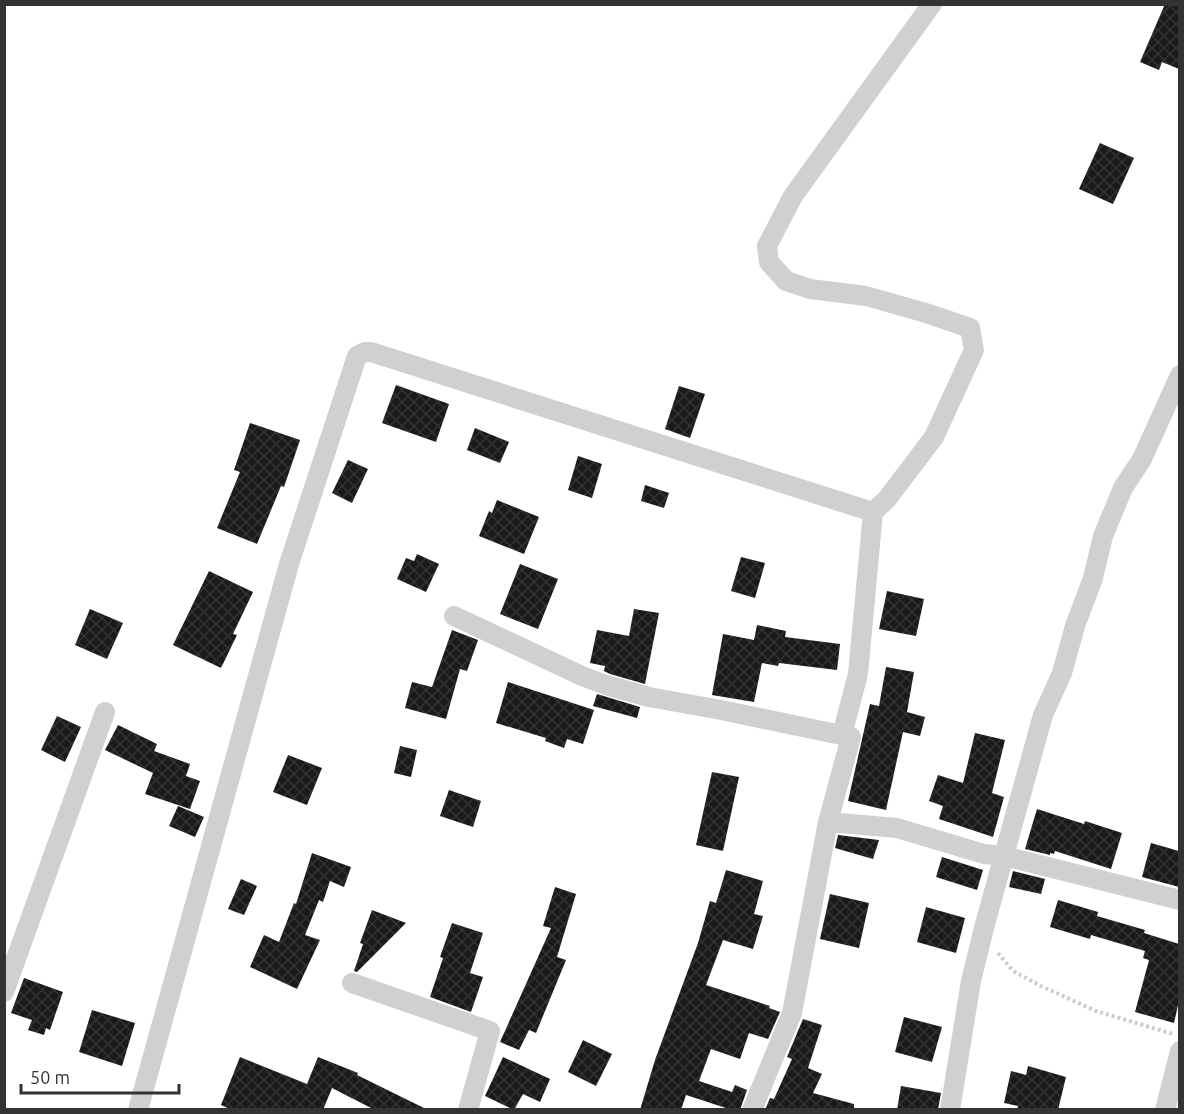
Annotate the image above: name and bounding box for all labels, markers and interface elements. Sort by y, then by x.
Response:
scale bar [21,1057,178,1095]
text: 50 m [30,1067,70,1087]

